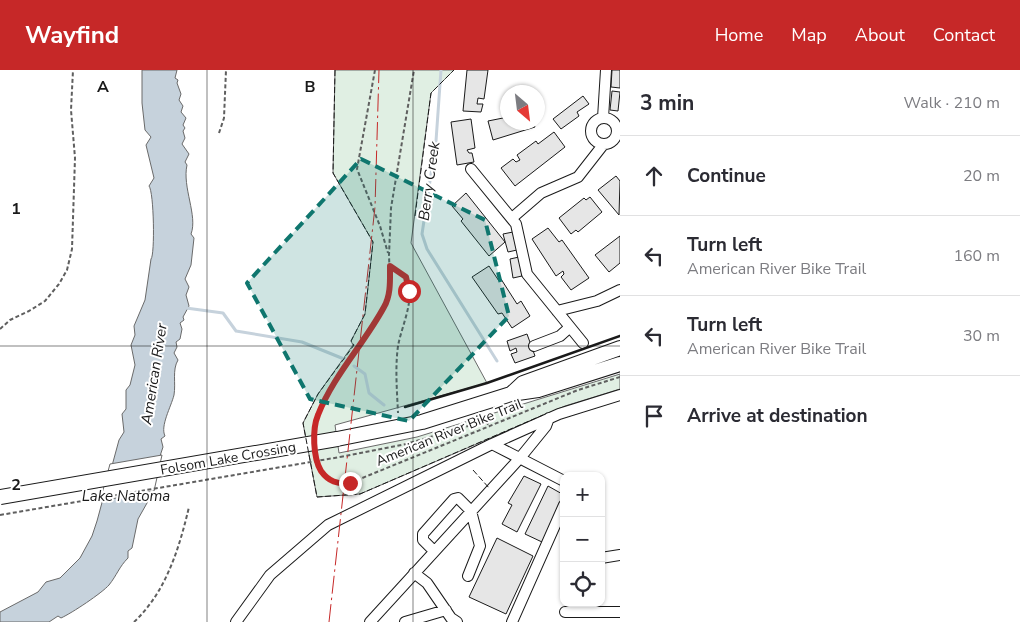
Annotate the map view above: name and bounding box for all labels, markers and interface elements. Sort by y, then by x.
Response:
text: Wayfind [25,19,119,51]
text: Home [715,23,763,47]
text: Map [791,23,827,47]
text: About [855,23,905,47]
text: Contact [933,23,995,47]
text: A [97,76,109,98]
text: B [304,76,316,98]
north arrow [500,85,545,130]
text: 3 min [640,89,694,117]
text: Walk · 210 m [904,92,1000,114]
water label: Berry Creek [414,140,445,222]
icon: ahead [640,162,668,190]
text: Continue [687,163,766,189]
text: 20 m [963,165,1000,187]
text: 1 [11,198,21,220]
text: Turn left [687,232,762,258]
icon: left [640,242,668,270]
text: 160 m [953,245,1000,267]
text: American River Bike Trail [687,258,866,280]
route start [398,280,421,303]
text: Turn left [687,312,762,338]
water label: American River [136,321,172,427]
icon: left [640,322,668,350]
text: 30 m [963,325,1000,347]
text: American River Bike Trail [687,338,866,360]
street label: American River Bike Trail [373,394,526,471]
icon: arrive [640,402,668,430]
text: Arrive at destination [687,403,868,429]
street label: Folsom Lake Crossing [159,437,297,480]
route end [339,472,362,495]
map controls [560,472,605,607]
button: + [560,472,605,517]
text: 2 [11,474,21,496]
water label: Lake Natoma [82,486,170,506]
button: − [560,517,605,562]
button: locate [560,562,605,607]

